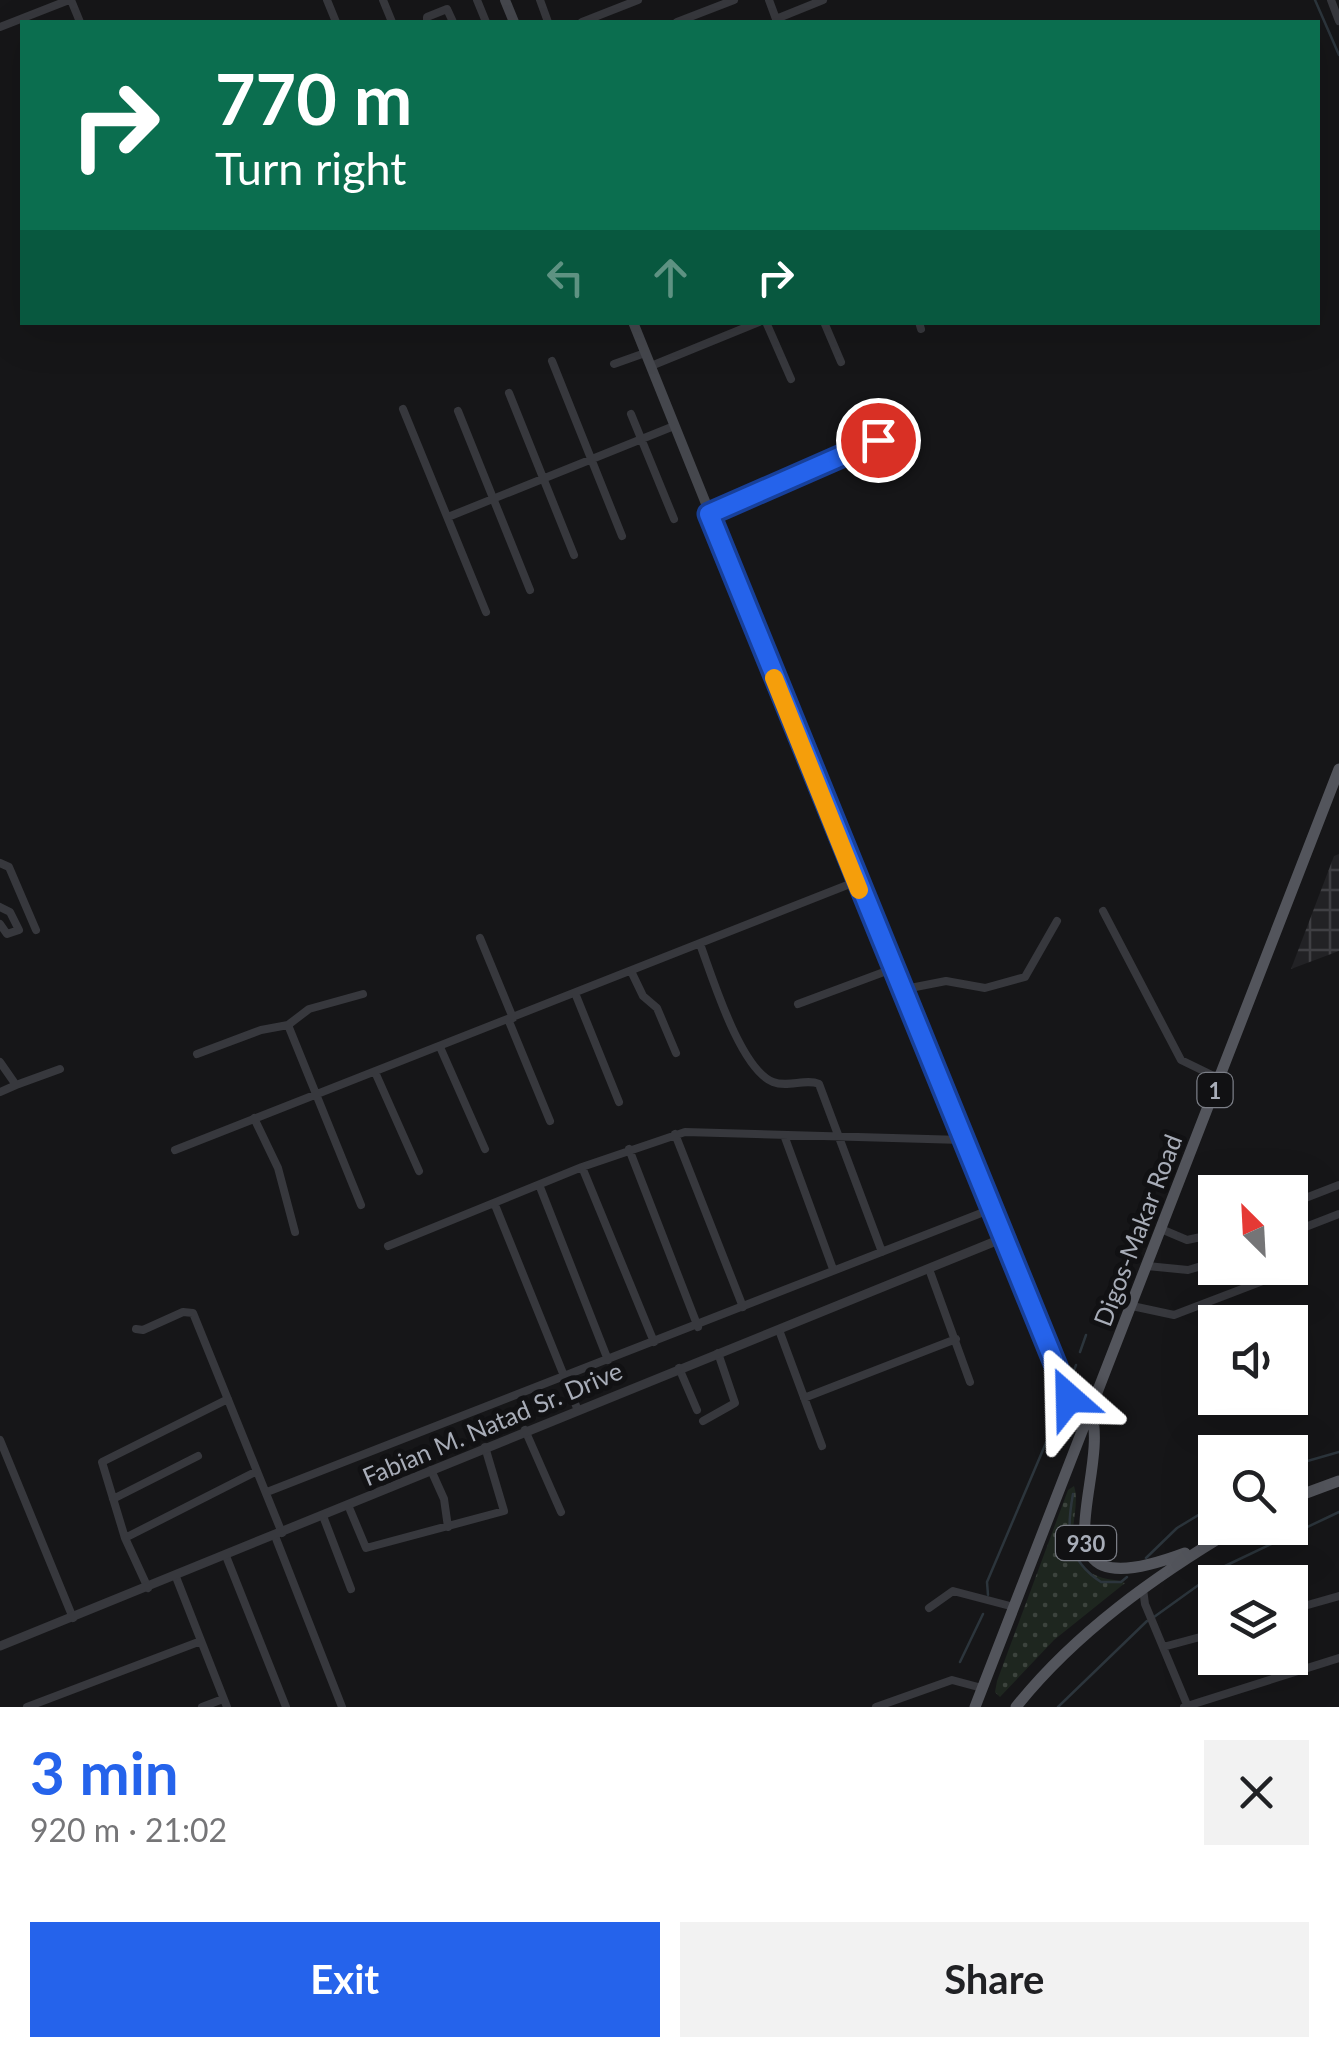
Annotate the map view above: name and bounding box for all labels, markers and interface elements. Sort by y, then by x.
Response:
text: 770 m [215,56,412,140]
icon: right [50,60,180,190]
text: Turn right [215,141,406,195]
icon: left [538,250,593,305]
icon: ahead [643,250,698,305]
icon: right [748,250,803,305]
pin [836,398,921,483]
icon: arrive [851,413,906,468]
road number: 1 [1198,1073,1232,1107]
street label: Digos-Makar Road [1087,1130,1187,1330]
north arrow [1198,1175,1308,1285]
map controls [1198,1175,1308,1675]
button: sound [1198,1305,1308,1415]
position arrow [1017,1346,1121,1450]
street label: Fabian M. Natad Sr. Drive [358,1355,626,1491]
button: search [1198,1435,1308,1545]
road number: 930 [1056,1526,1116,1560]
button: layers [1198,1565,1308,1675]
text: 3 min [30,1736,179,1808]
button: close [1204,1740,1309,1845]
text: 920 m · 21:02 [30,1810,227,1849]
button: Exit [30,1922,660,2037]
button: Share [680,1922,1309,2037]

